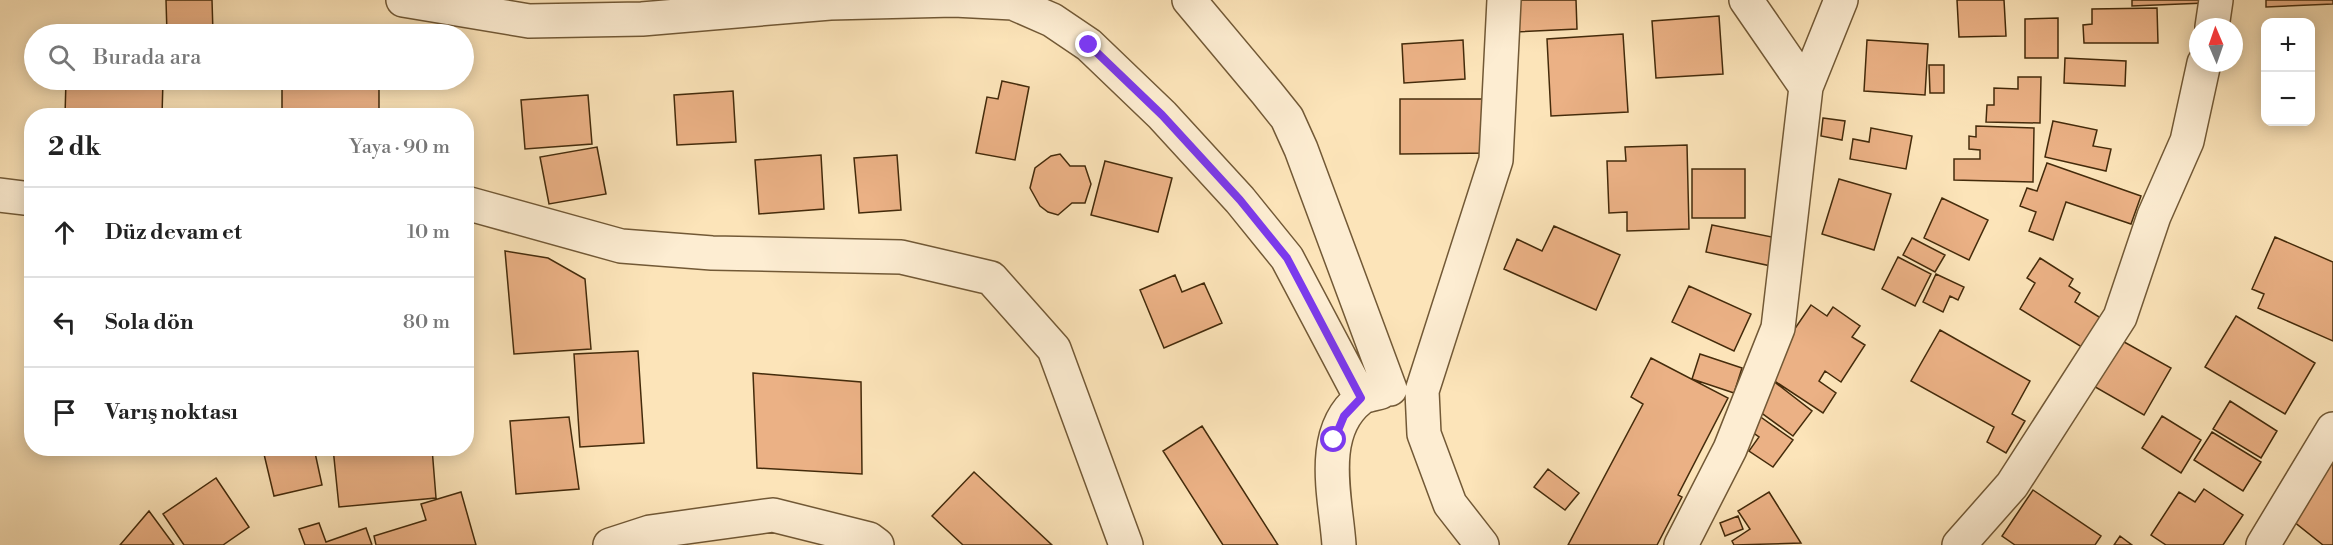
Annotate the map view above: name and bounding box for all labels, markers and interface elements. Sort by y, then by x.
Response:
north arrow [2189,18,2243,72]
map controls [2261,18,2315,126]
button: + [2261,18,2315,72]
search box [24,24,474,90]
route end [1075,31,1101,57]
icon: search [45,41,78,74]
text: Burada ara [93,44,201,71]
button: − [2261,72,2315,126]
text: 2 dk [48,131,101,163]
text: Yaya · 90 m [350,135,450,160]
icon: ahead [48,216,81,249]
text: Düz devam et [105,219,242,246]
text: 10 m [407,220,450,245]
icon: left [48,306,81,339]
text: Sola dön [105,309,193,336]
text: 80 m [403,310,450,335]
icon: arrive [48,396,81,429]
text: Varış noktası [105,399,238,426]
route start [1320,426,1346,452]

